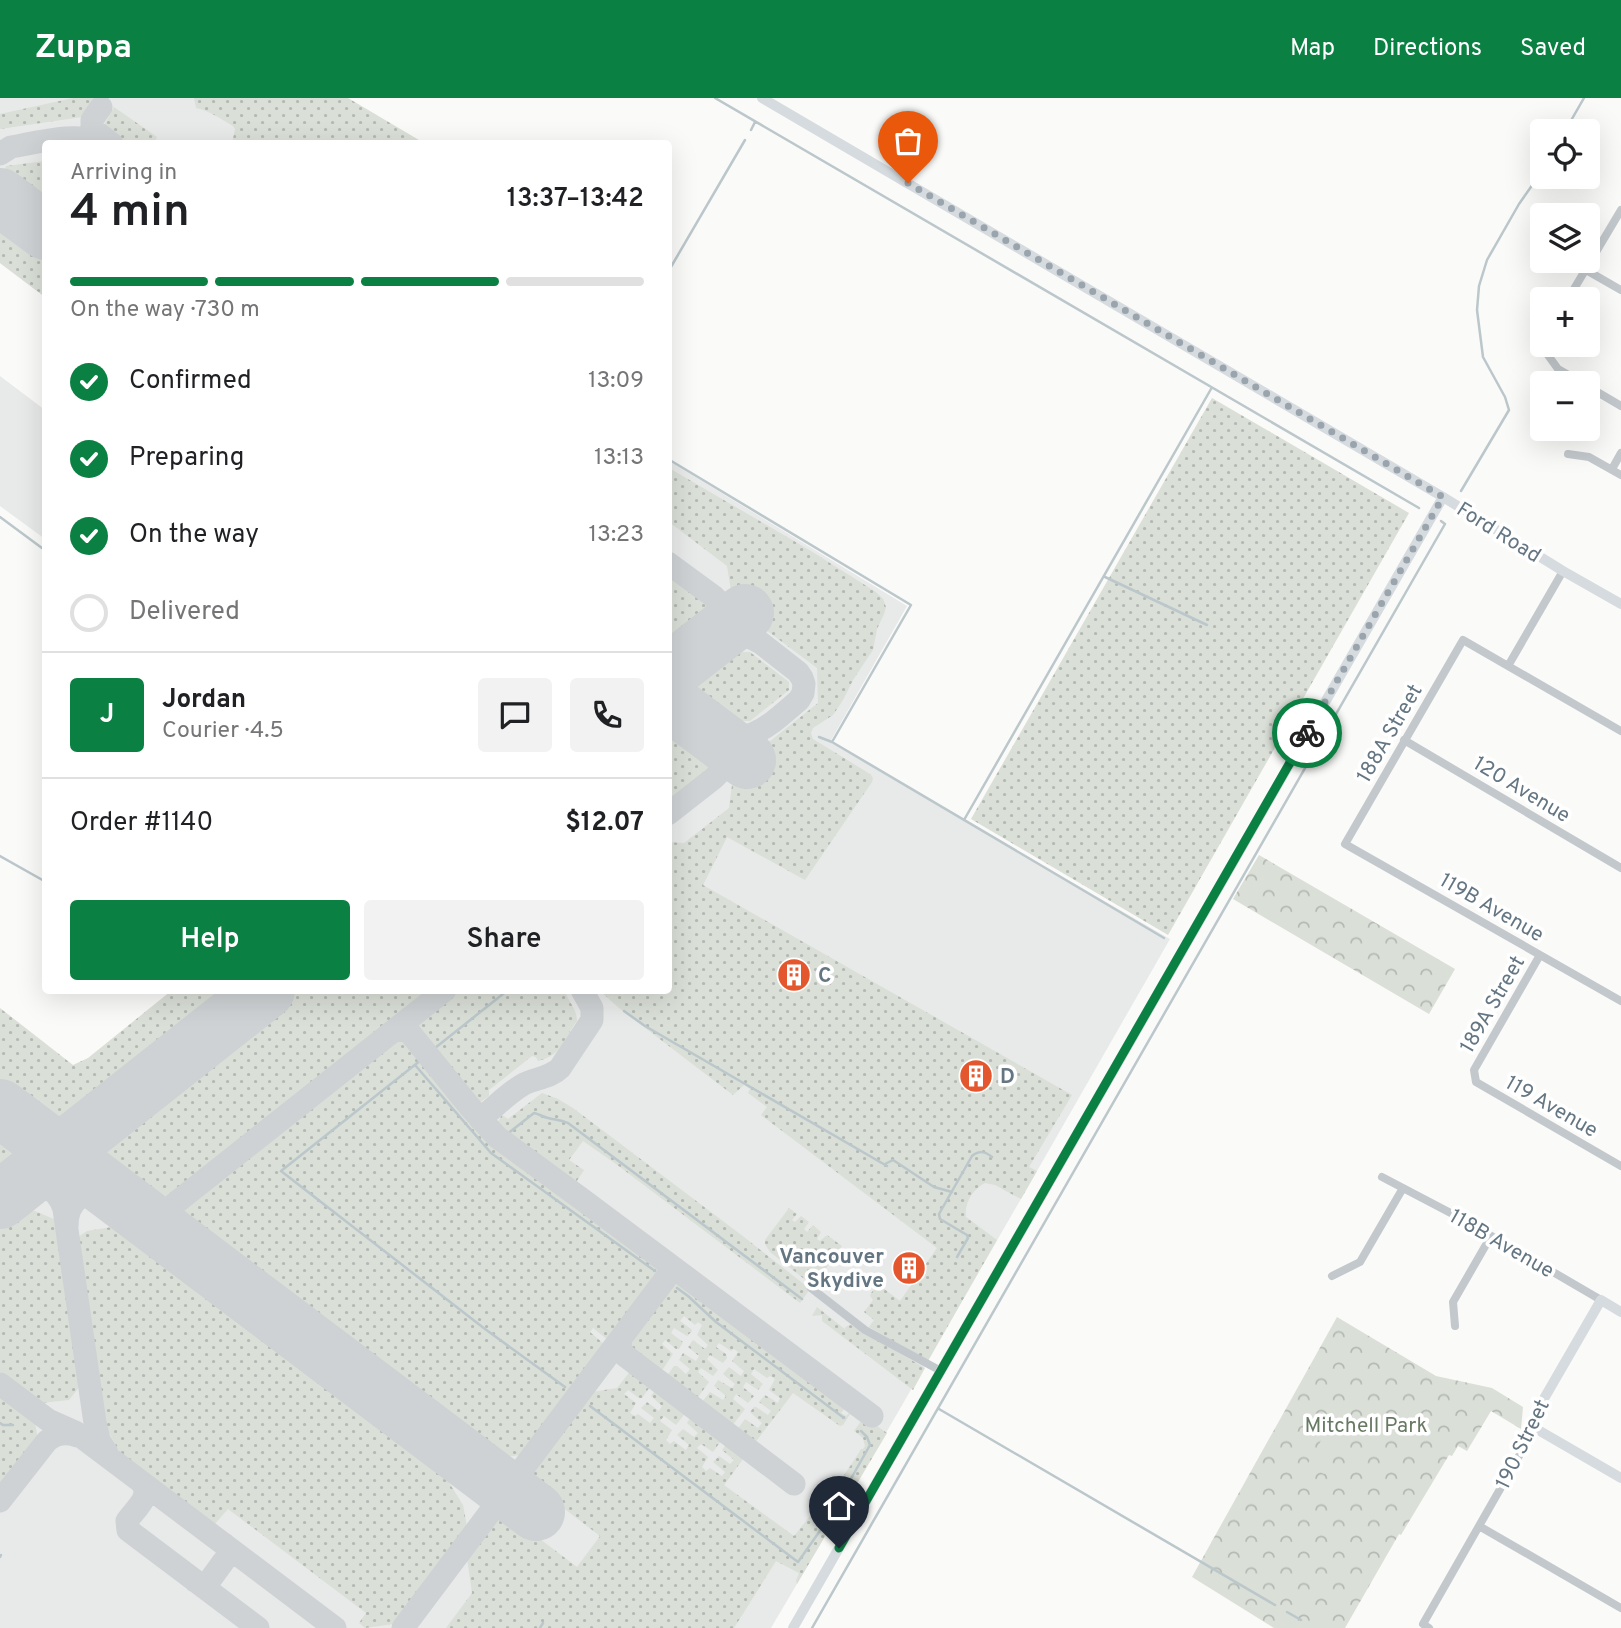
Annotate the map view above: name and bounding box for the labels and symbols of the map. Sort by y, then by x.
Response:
pin [878,111,938,183]
street label: Ford Road [1451,497,1546,570]
street label: 188A Street [1351,680,1429,788]
courier [1272,698,1342,768]
street label: 120 Avenue [1468,751,1575,830]
street label: 119B Avenue [1434,868,1548,949]
street label: 189A Street [1455,951,1532,1058]
building icon: C [775,956,813,994]
place label: C [818,963,831,990]
building icon: D [957,1057,995,1095]
place label: D [1000,1064,1015,1091]
street label: 119 Avenue [1500,1070,1602,1145]
street label: 118B Avenue [1444,1203,1558,1285]
place label: Vancouver Skydive [779,1244,884,1295]
building icon: Vancouver Skydive [890,1249,928,1287]
street label: 190 Street [1490,1395,1557,1494]
park label: Mitchell Park [1304,1413,1428,1440]
pin [809,1476,869,1548]

